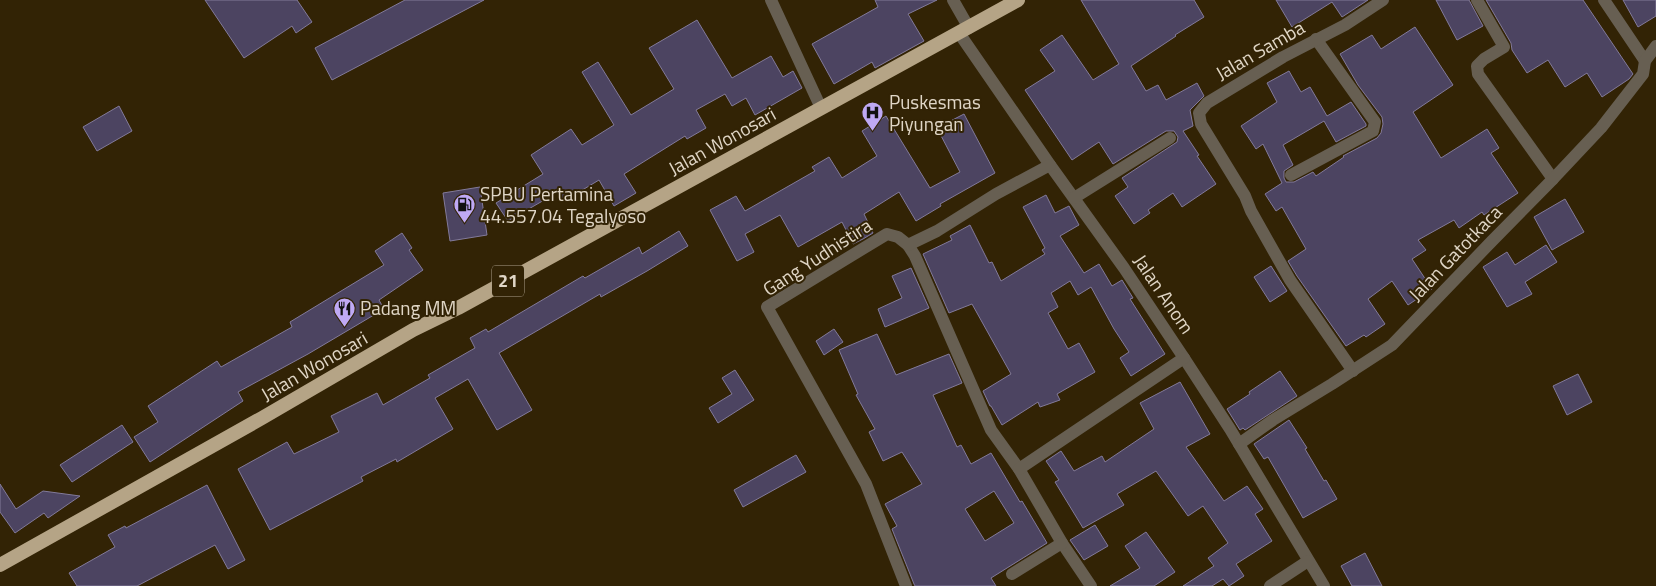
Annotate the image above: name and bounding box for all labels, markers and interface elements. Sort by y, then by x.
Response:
street label: Jalan Samba [1210,12,1310,87]
place label: Puskesmas Piyungan [889,87,981,138]
street label: Jalan Wonosari [663,99,781,182]
hospital icon: Puskesmas Piyungan [861,101,885,132]
place label: SPBU Pertamina 44.557.04 Tegalyoso [480,179,646,230]
fuel station icon: SPBU Pertamina 44.557.04 Tegalyoso [452,193,476,224]
street label: Jalan Gatotkaca [1401,198,1509,307]
street label: Gang Yudhistira [757,210,877,303]
street label: Jalan Anom [1127,248,1202,339]
road number: 21 [492,266,524,296]
place label: Padang MM [360,293,456,322]
restaurant icon: Padang MM [332,296,356,327]
street label: Jalan Wonosari [255,323,373,408]

